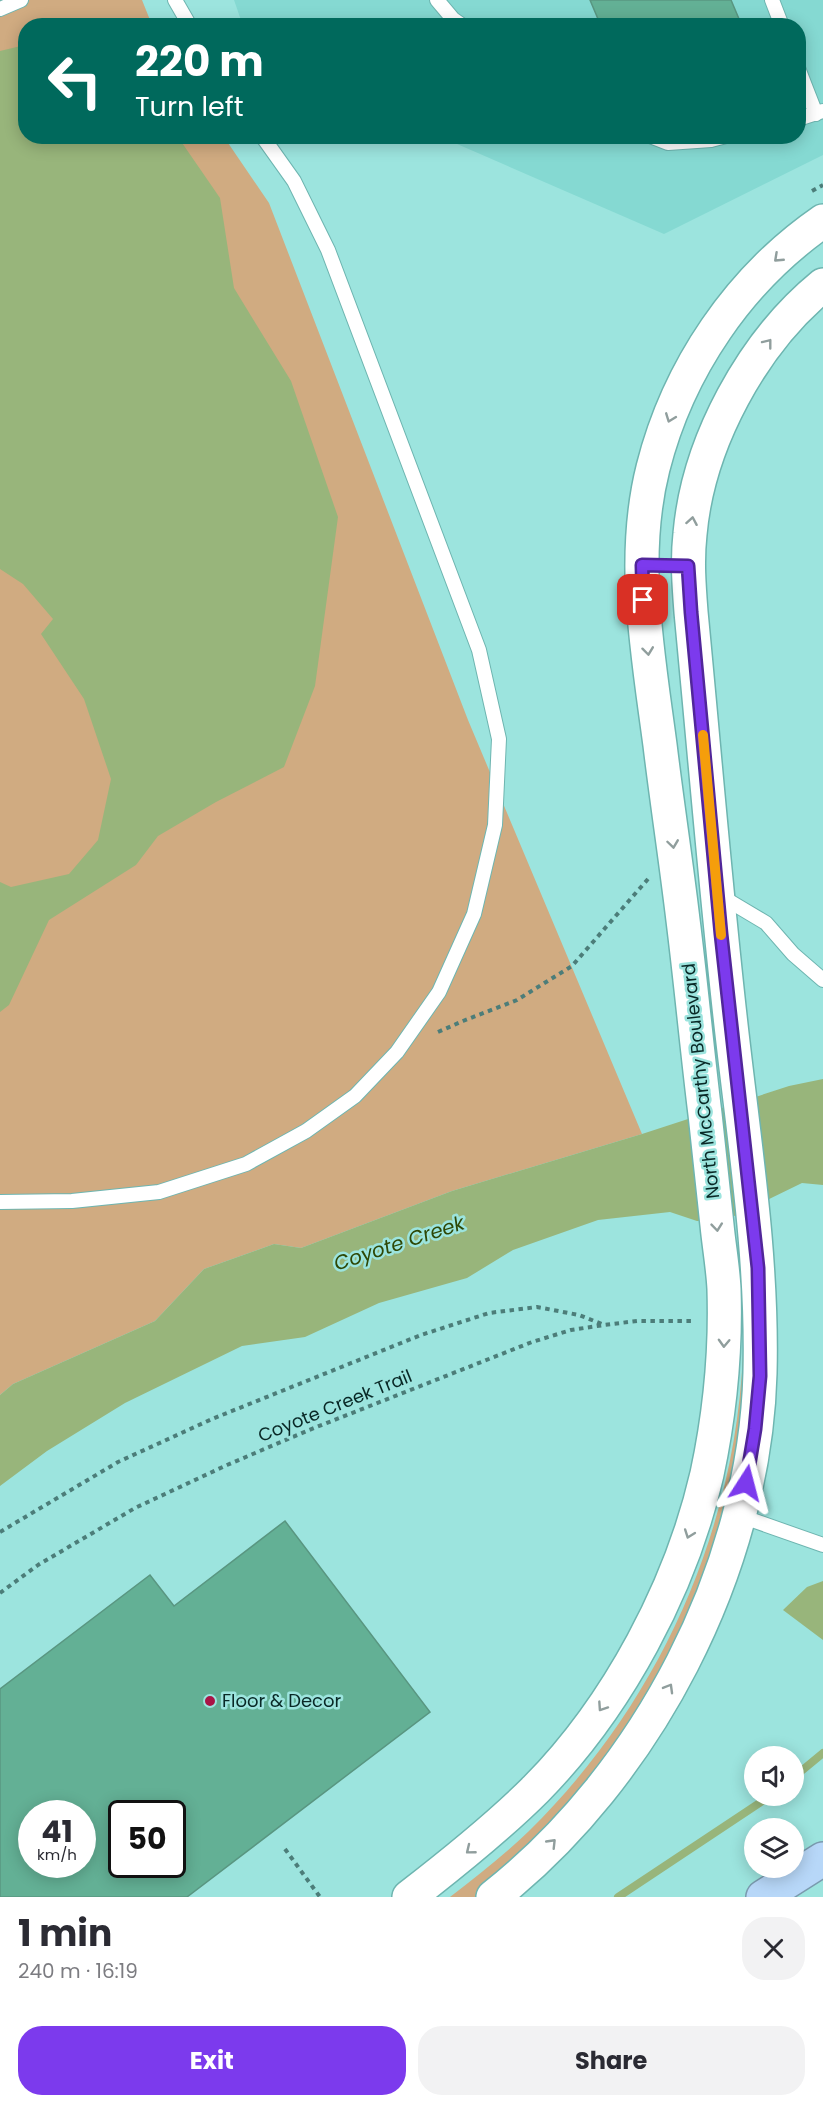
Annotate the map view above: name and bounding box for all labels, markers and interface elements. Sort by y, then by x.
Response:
text: 220 m [135,32,264,91]
icon: left [36,42,114,120]
text: Turn left [135,88,244,125]
one-way arrow [774,250,785,261]
one-way arrow [760,339,771,350]
one-way arrow [665,412,677,423]
one-way arrow [685,516,698,526]
pin [617,574,668,625]
icon: arrive [626,583,659,616]
one-way arrow [641,646,654,655]
one-way arrow [666,840,678,849]
street label: North McCarthy Boulevard [676,962,725,1200]
water label: Coyote Creek [330,1208,470,1277]
one-way arrow [710,1222,723,1231]
one-way arrow [717,1338,730,1347]
street label: Coyote Creek Trail [254,1363,416,1448]
position arrow [714,1451,778,1515]
one-way arrow [683,1528,696,1538]
one-way arrow [661,1684,673,1694]
place label: Floor & Decor [222,1688,341,1713]
marker: Floor & Decor [203,1694,217,1708]
one-way arrow [598,1701,609,1712]
map controls [744,1746,804,1878]
button: sound [744,1746,804,1806]
speed limit sign: 50 [108,1800,186,1878]
text: 41 [41,1810,73,1853]
button: layers [744,1818,804,1878]
one-way arrow [545,1840,556,1850]
one-way arrow [465,1842,476,1853]
text: km/h [37,1844,77,1865]
text: 1 min [18,1908,112,1959]
button: close [742,1917,805,1980]
text: 240 m · 16:19 [18,1957,138,1985]
button: Exit [18,2026,406,2095]
button: Share [418,2026,805,2095]

